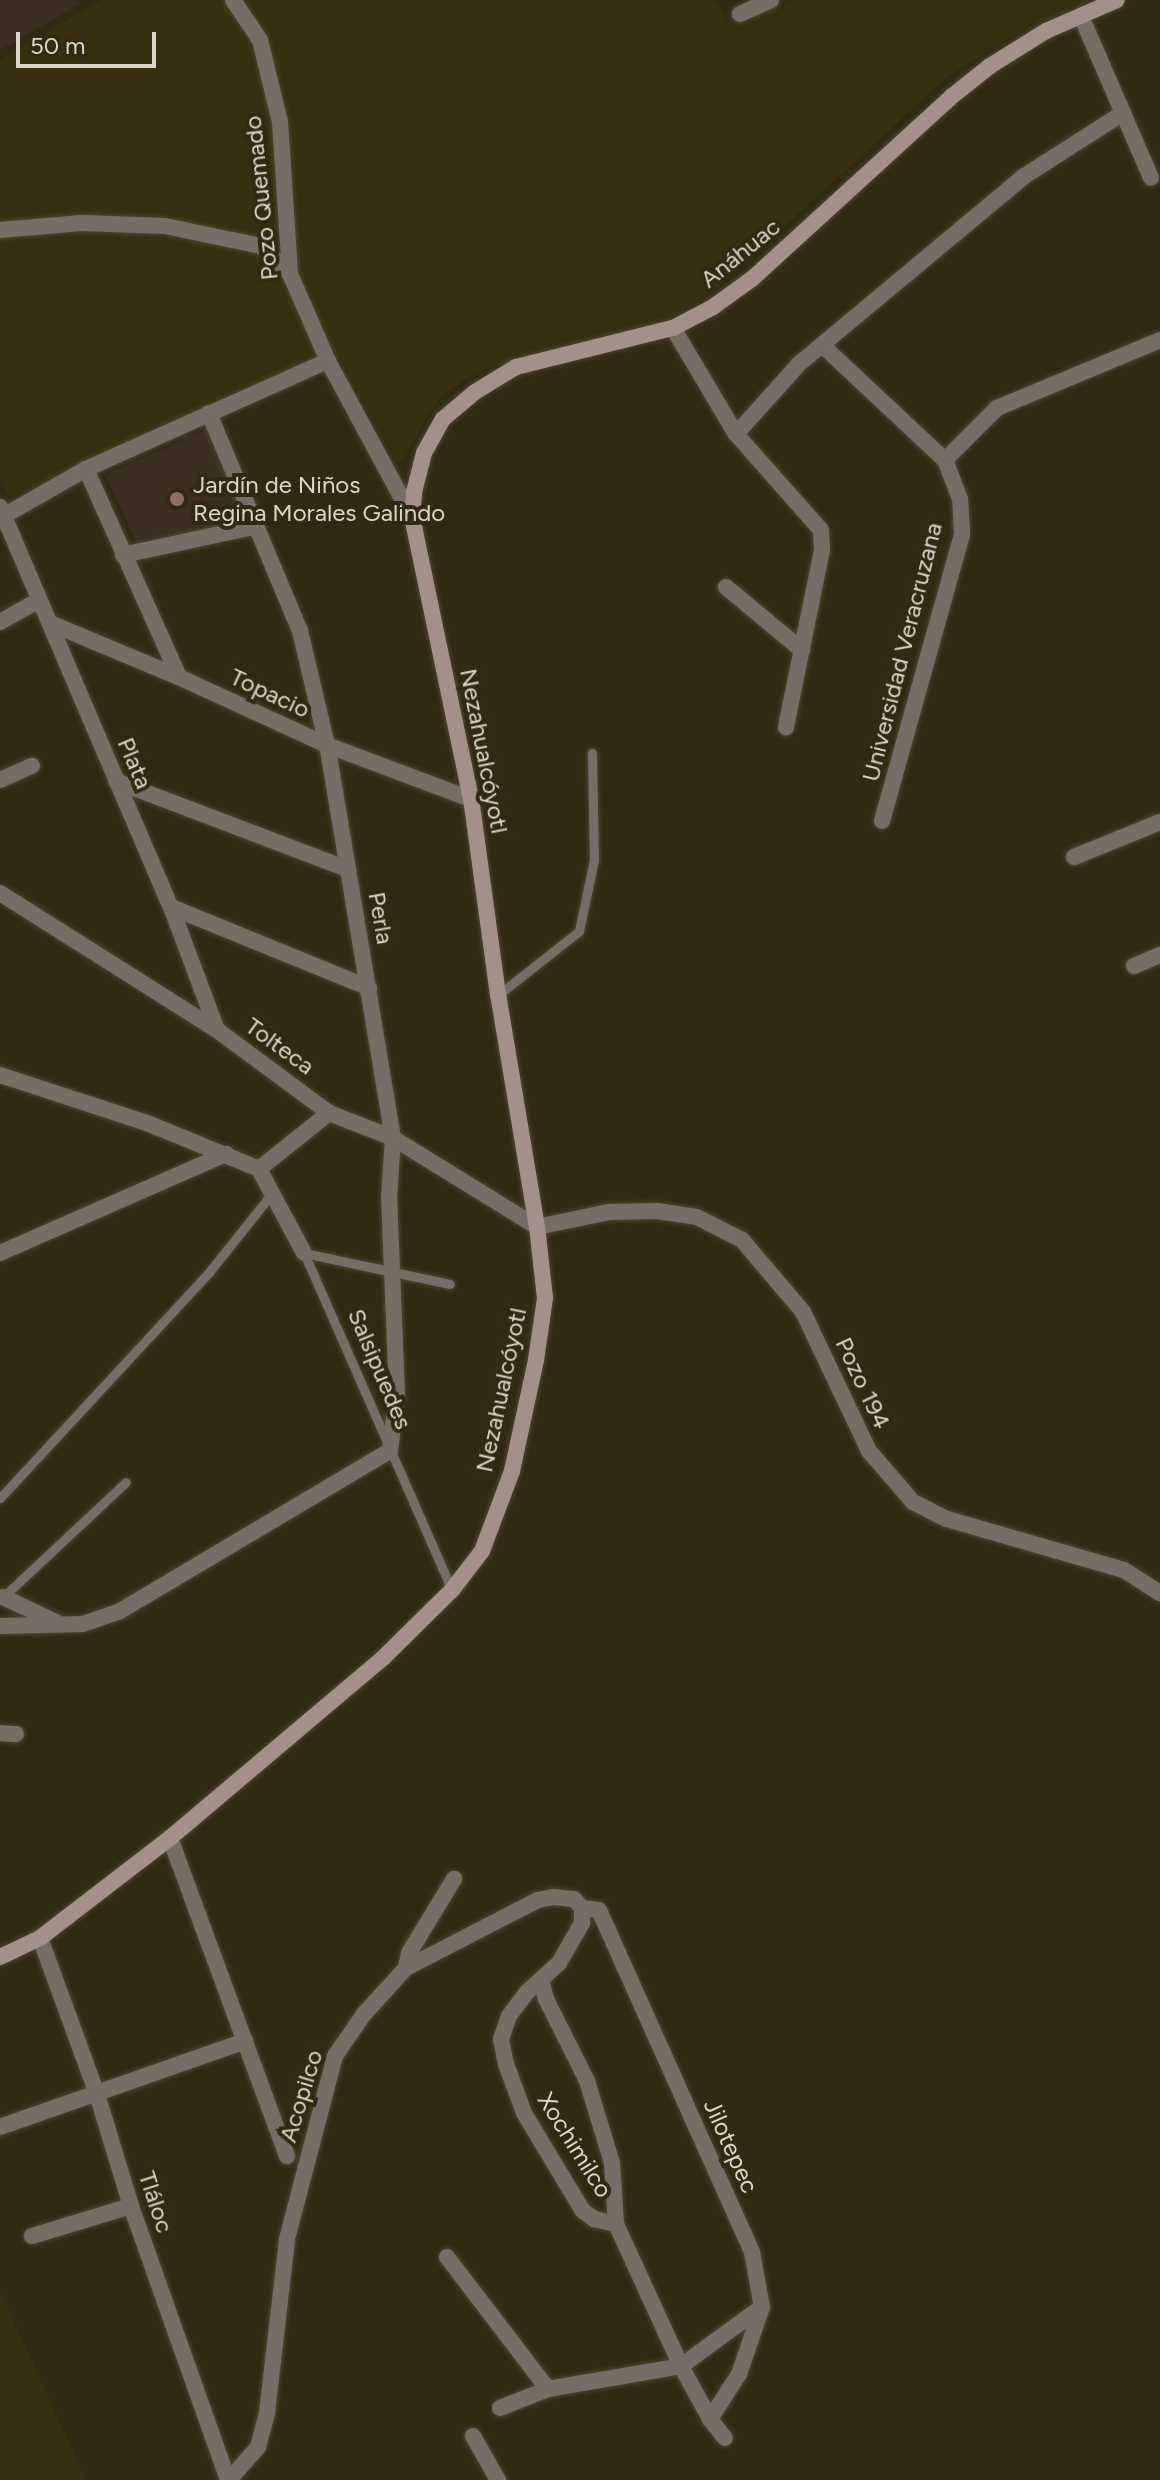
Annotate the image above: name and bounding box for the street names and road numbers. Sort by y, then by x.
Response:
street label: Pozo Quemado [238,114,284,282]
street label: Anáhuac [694,212,786,294]
street label: Universidad Veracruzana [856,520,948,784]
street label: Topacio [226,662,314,724]
street label: Nezahualcóyotl [454,666,514,836]
street label: Plata [111,733,159,793]
street label: Perla [362,890,400,946]
street label: Tolteca [240,1011,320,1081]
street label: Salsipuedes [342,1304,418,1434]
street label: Nezahualcóyotl [470,1305,532,1475]
street label: Pozo 194 [829,1333,897,1433]
street label: Acopilco [273,2046,329,2146]
street label: Xochimilco [531,2087,619,2203]
street label: Jilotepec [698,2095,764,2197]
street label: Tláloc [133,2168,179,2236]

